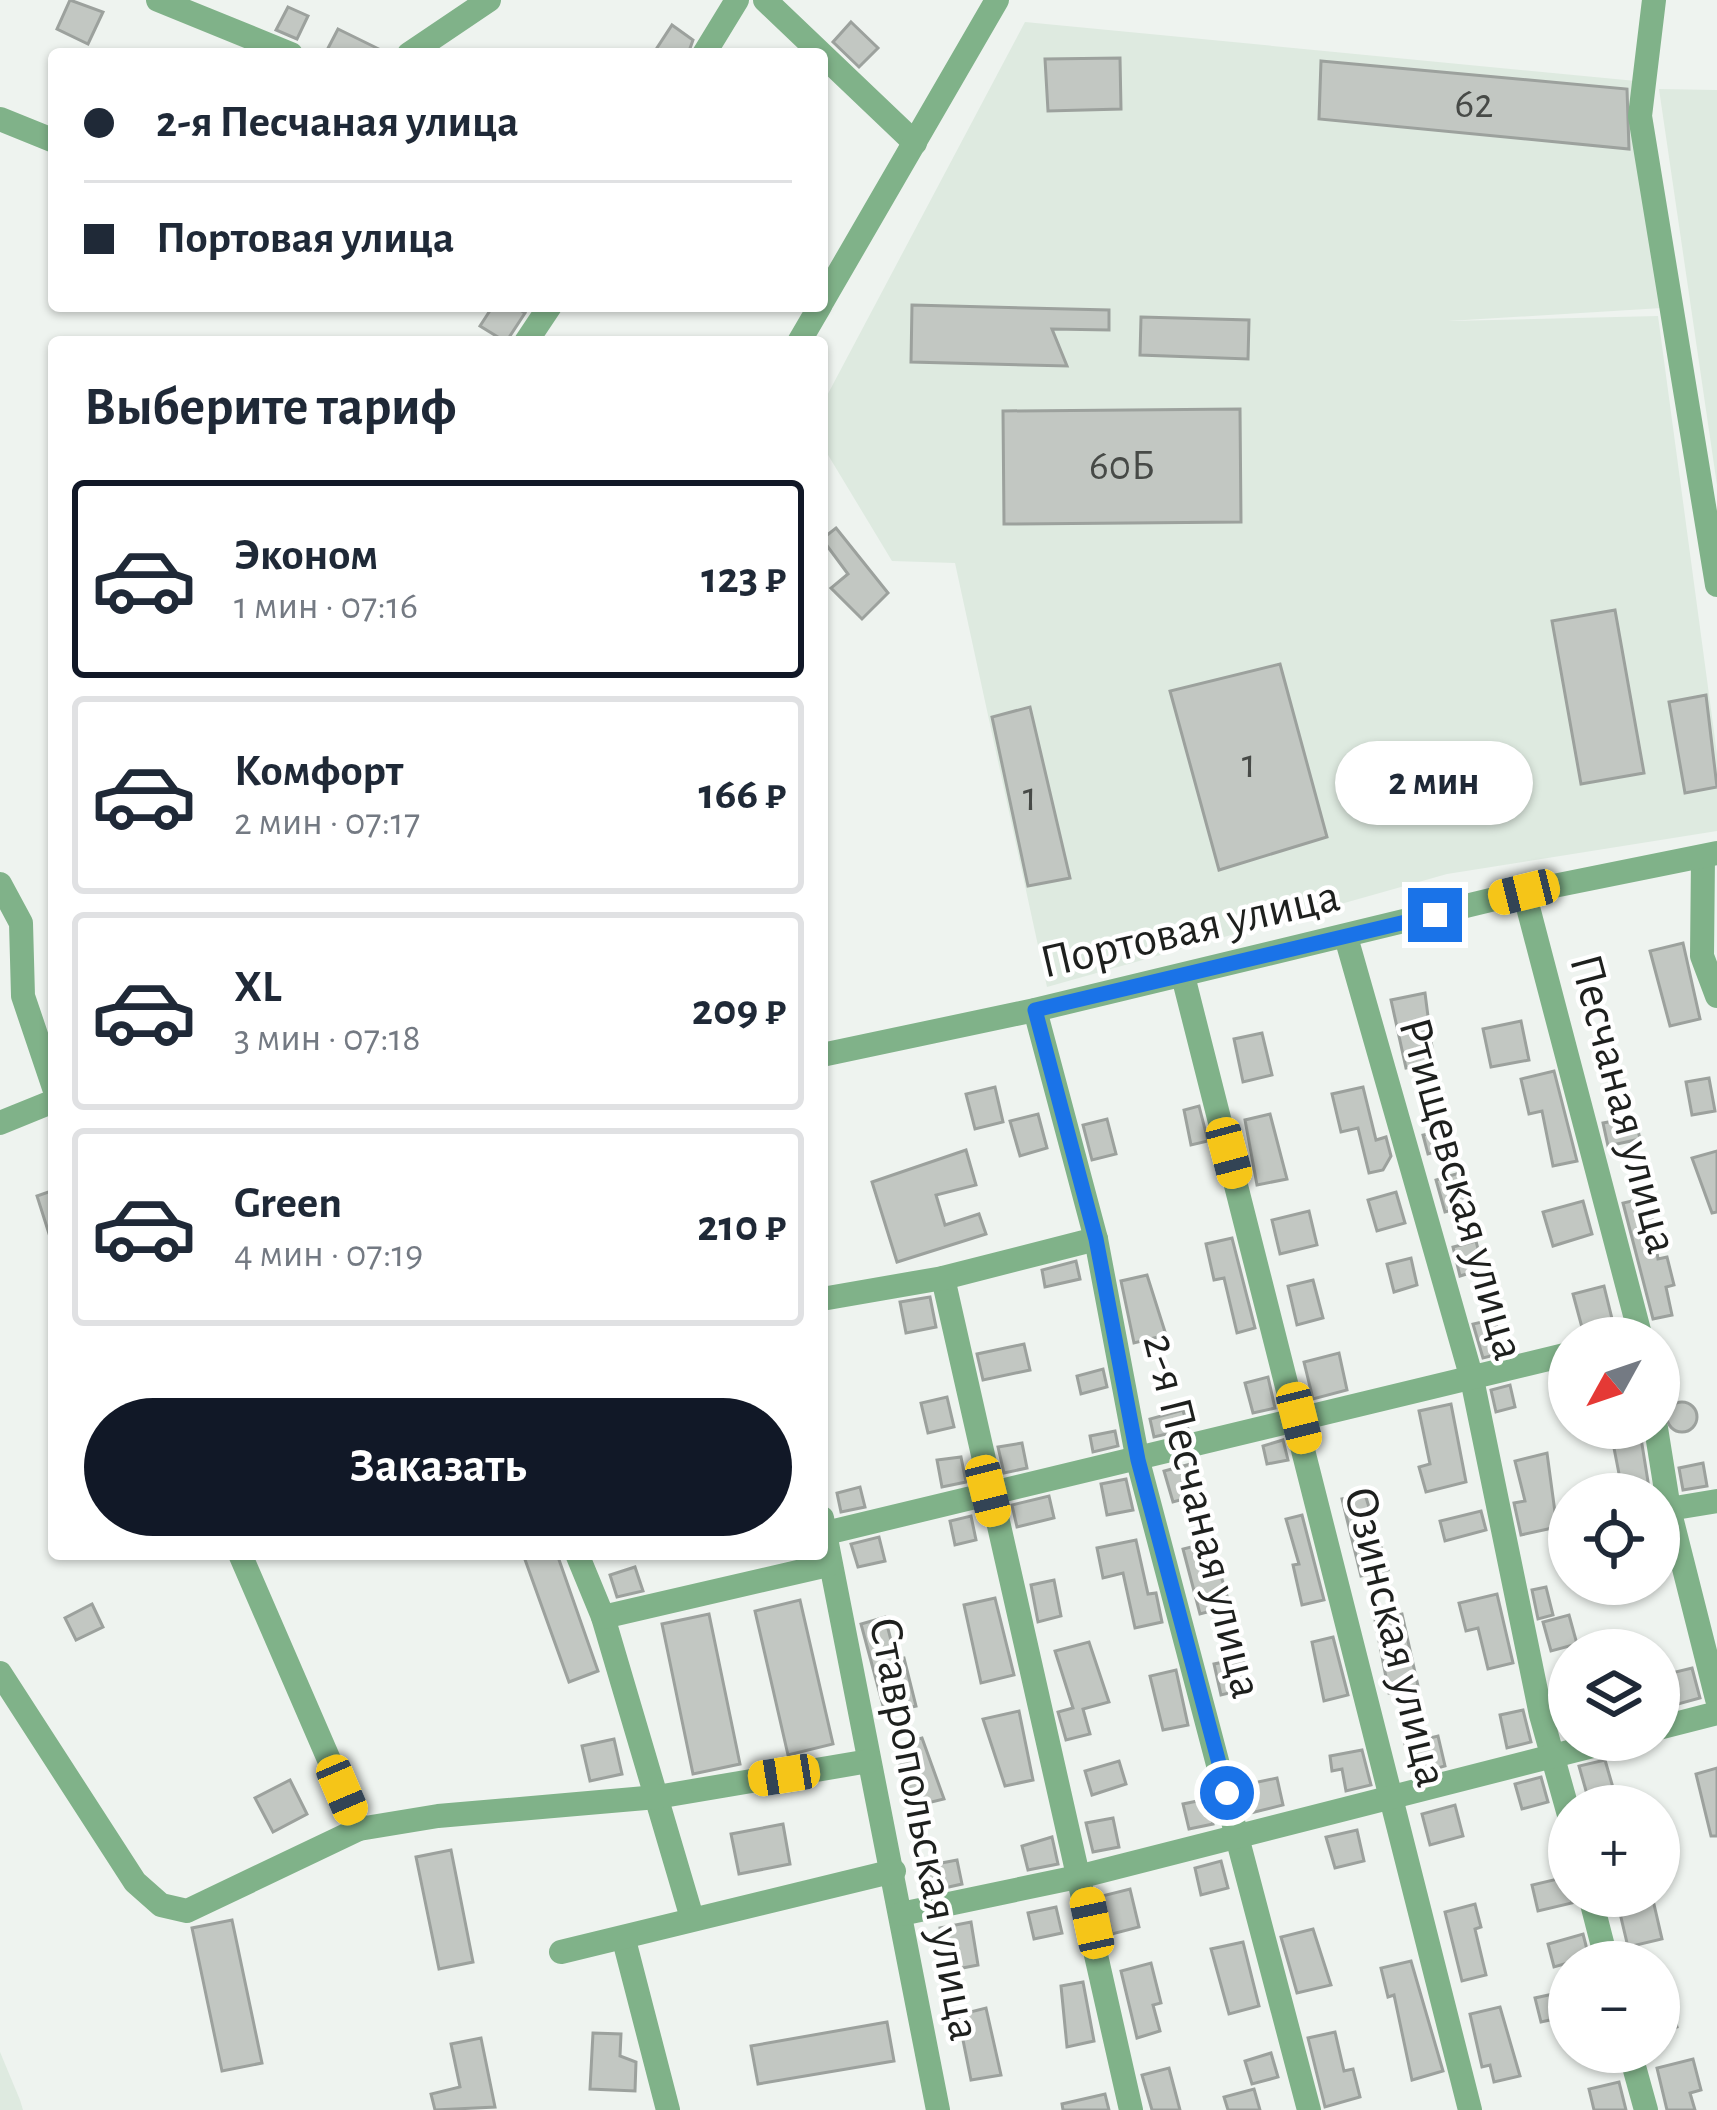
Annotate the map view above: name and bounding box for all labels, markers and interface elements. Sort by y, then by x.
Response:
house number: 62 [1455,83,1493,125]
text: 2-я Песчаная улица [156,100,519,145]
text: Портовая улица [156,216,454,261]
text: Выберите тариф [84,381,456,435]
house number: 60Б [1089,445,1155,487]
icon: car [90,525,198,633]
text: Эконом [234,533,378,578]
text: 123 ₽ [701,556,786,601]
text: 1 мин · 07:16 [234,587,418,626]
icon: car [90,741,198,849]
callout: 2 мин [1336,741,1534,825]
house number: 1 [1242,743,1256,785]
text: Комфорт [234,749,403,794]
text: 2 мин [1388,763,1480,802]
text: 166 ₽ [698,772,786,817]
house number: 1 [1023,776,1037,818]
text: 2 мин · 07:17 [234,803,420,842]
car [1485,866,1563,918]
street label: Портовая улица [1036,872,1344,988]
route end [1408,888,1462,942]
street label: Песчаная улица [1560,949,1686,1259]
icon: car [90,957,198,1065]
text: XL [234,965,282,1010]
text: 209 ₽ [692,988,786,1033]
street label: Ртищевская улица [1389,1012,1533,1366]
text: 3 мин · 07:18 [234,1019,421,1058]
car [1202,1114,1256,1192]
icon: car [90,1173,198,1281]
text: Green [234,1181,342,1226]
text: 210 ₽ [697,1204,786,1249]
text: 4 мин · 07:19 [234,1235,423,1274]
north arrow [1548,1317,1680,1449]
map controls [1548,1317,1680,2073]
street label: 2-я Песчаная улица [1133,1329,1271,1703]
car [1273,1379,1325,1457]
button: Заказать [84,1398,792,1536]
car [962,1452,1014,1530]
button: locate [1548,1473,1680,1605]
street label: Озинская улица [1335,1482,1455,1792]
street label: Ставропольская улица [859,1613,989,2045]
button: layers [1548,1629,1680,1761]
car [311,1750,373,1830]
car [746,1752,822,1798]
route start [1200,1766,1254,1820]
button: + [1548,1785,1680,1917]
car [1067,1884,1117,1962]
button: − [1548,1941,1680,2073]

